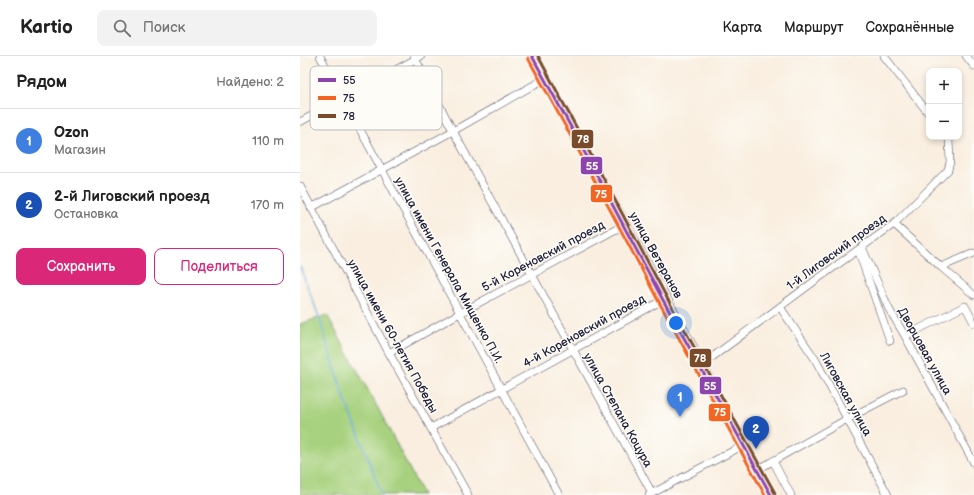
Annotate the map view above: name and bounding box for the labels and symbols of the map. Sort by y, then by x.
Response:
legend [310,66,442,130]
text: 55 [343,74,356,87]
text: 75 [343,92,355,105]
text: 78 [343,110,355,123]
line badge: 78 [571,129,594,149]
text: 78 [577,133,590,146]
line badge: 55 [580,156,603,175]
text: 55 [586,160,599,173]
street label: улица имени Генерала Мищенко П.И. [391,175,506,366]
line badge: 75 [590,184,613,203]
text: 75 [595,188,608,201]
street label: улица Ветеранов [626,210,686,302]
street label: 1-й Лиговский проезд [784,211,889,294]
street label: 5-й Кореновский проезд [479,217,608,295]
street label: улица имени 60-летия Победы [344,257,441,416]
street label: 4-й Кореновский проезд [521,291,649,371]
street label: Дворцовая улица [894,305,955,398]
your location [666,313,686,333]
line badge: 78 [689,348,712,368]
street label: Лиговская улица [816,349,875,439]
street label: улица Степана Коцура [580,350,655,470]
text: 78 [694,352,707,365]
line badge: 55 [699,376,722,395]
text: 55 [704,380,717,393]
pin: 1 [667,384,693,417]
line badge: 75 [708,403,731,422]
text: 75 [714,406,727,419]
pin: 2 [743,416,769,449]

